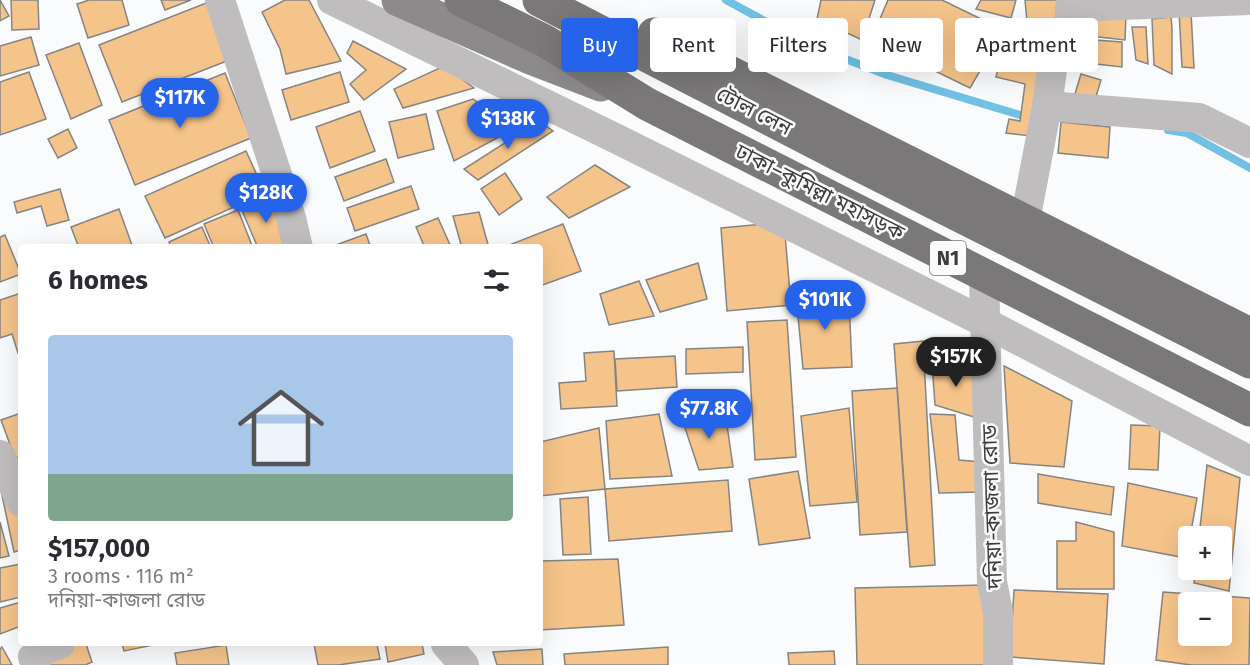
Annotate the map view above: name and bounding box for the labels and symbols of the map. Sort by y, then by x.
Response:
pin: $117K [138,78,222,129]
street label: টোল লেন [712,81,796,141]
pin: $138K [466,99,550,150]
street label: ঢাকা–কুমিল্লা মহাসড়ক [730,138,910,246]
pin: $128K [224,173,308,224]
road number: N1 [930,241,966,275]
pin: $101K [783,280,867,331]
pin: $157K [914,337,998,388]
pin: $77.8K [660,389,758,440]
street label: দনিয়া-কাজলা রোড [976,423,1008,591]

